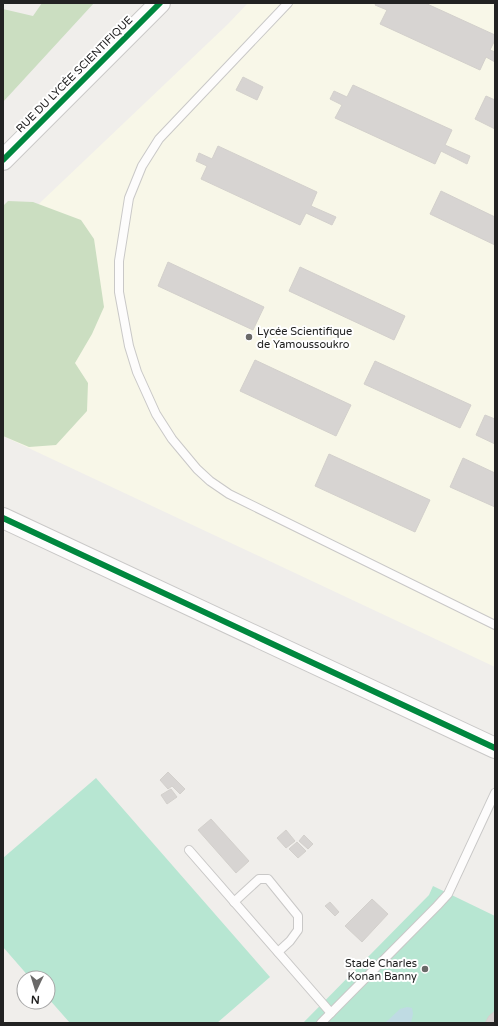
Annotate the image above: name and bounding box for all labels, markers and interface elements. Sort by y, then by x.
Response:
street label: RUE DU LYCÉE SCIENTIFIQUE [13,13,135,135]
place label: Lycée Scientifique de Yamoussoukro [257,325,352,351]
marker: Lycée Scientifique de Yamoussoukro [244,332,254,342]
place label: Stade Charles Konan Banny [345,957,417,983]
marker: Stade Charles Konan Banny [420,964,430,974]
north arrow [16,970,56,1010]
text: N [30,993,40,1006]

